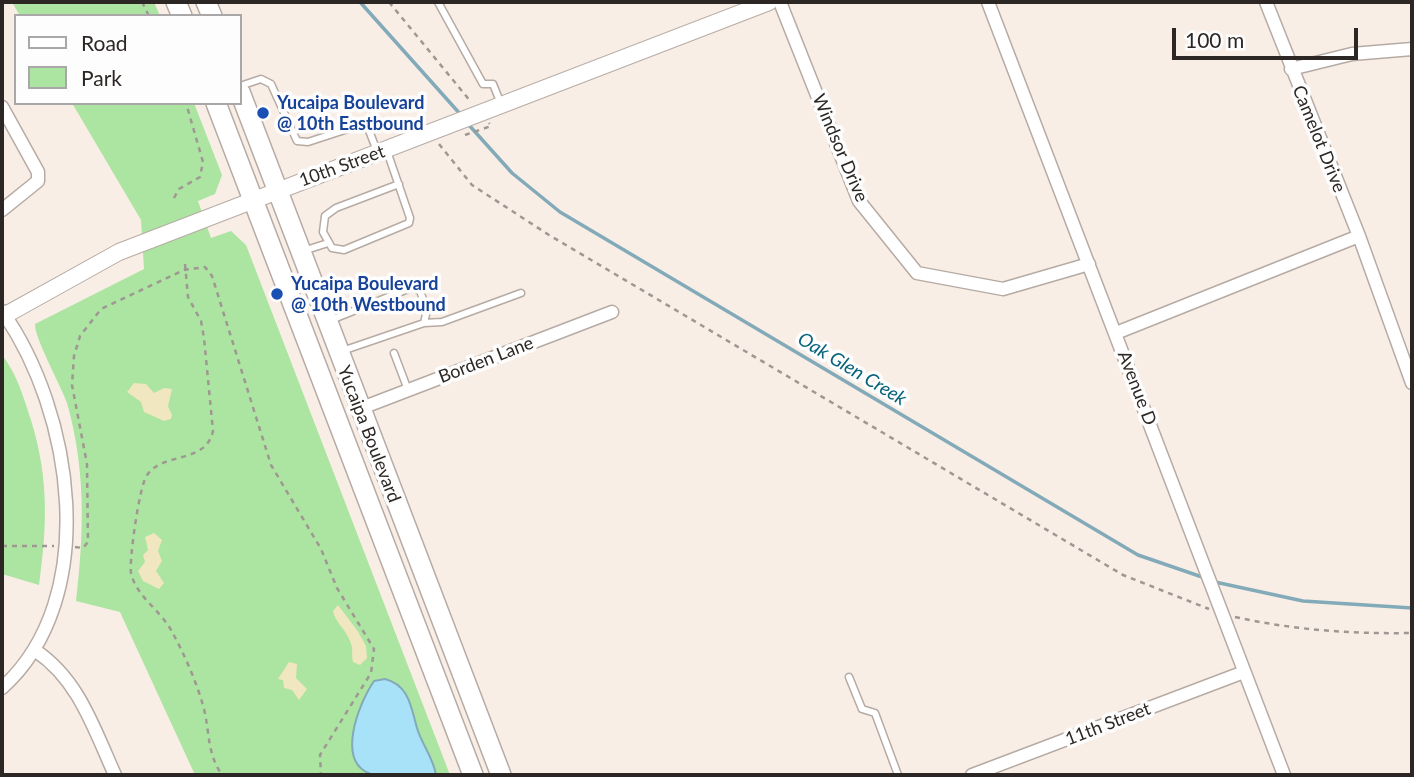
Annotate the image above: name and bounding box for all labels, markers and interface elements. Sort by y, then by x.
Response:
legend [14,14,242,105]
scale bar [1176,14,1362,58]
text: 100 m [1185,27,1244,52]
text: Road [81,30,128,55]
text: Park [81,65,122,90]
street label: Camelot Drive [1288,82,1350,196]
street label: Windsor Drive [808,91,872,205]
place label: Yucaipa Boulevard @ 10th Eastbound [277,92,425,134]
marker: Yucaipa Boulevard @ 10th Eastbound [255,105,271,121]
street label: 10th Street [296,141,388,191]
place label: Yucaipa Boulevard @ 10th Westbound [291,273,446,316]
marker: Yucaipa Boulevard @ 10th Westbound [269,286,285,302]
water label: Oak Glen Creek [793,328,911,410]
street label: Borden Lane [436,332,536,388]
street label: Avenue D [1113,348,1161,428]
street label: Yucaipa Boulevard [333,363,405,505]
street label: 11th Street [1062,698,1154,750]

